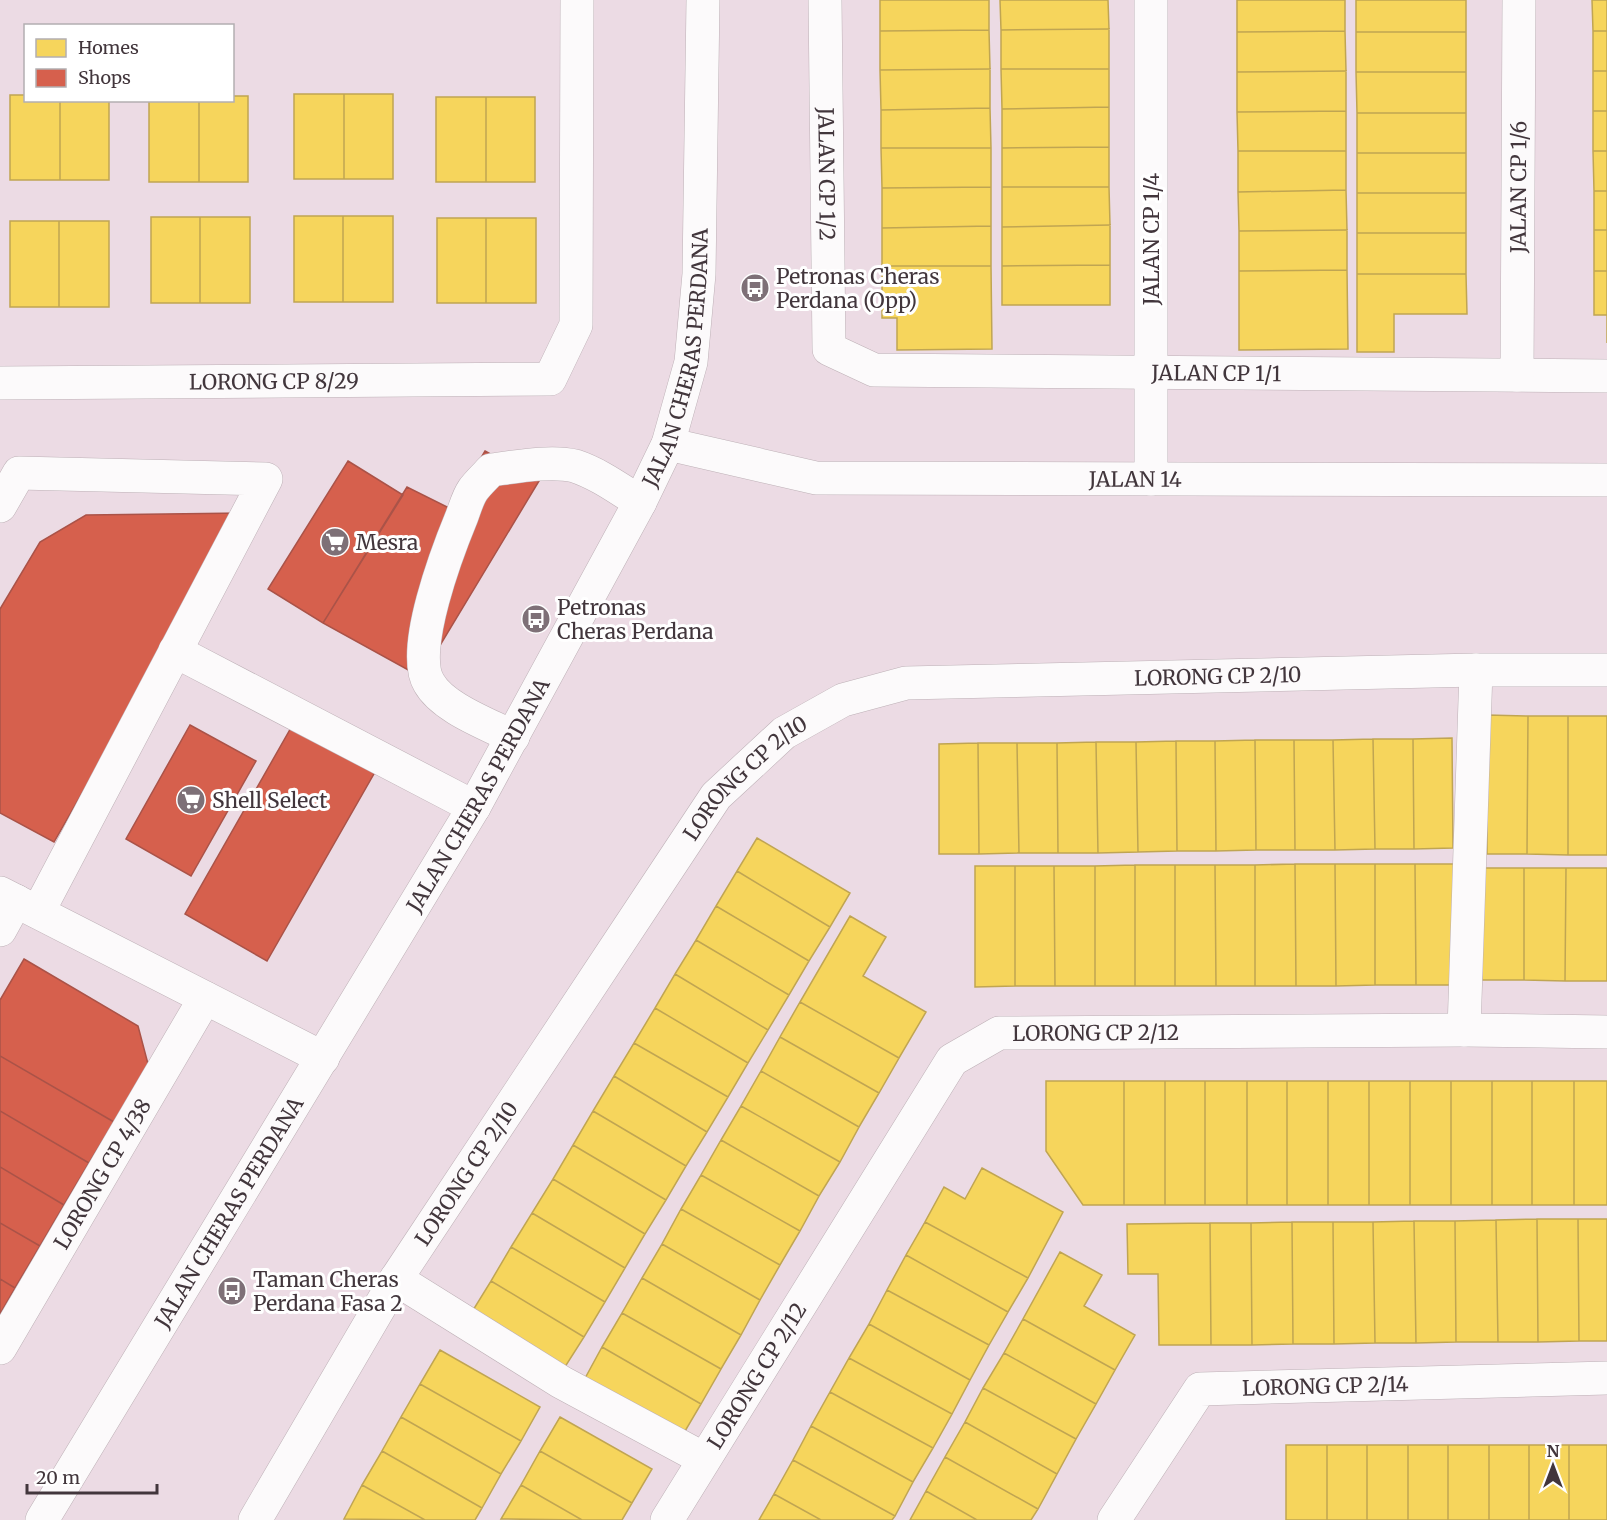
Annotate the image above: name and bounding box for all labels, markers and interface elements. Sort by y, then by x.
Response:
legend [24,24,234,102]
text: Homes [78,36,139,59]
text: Shops [78,66,131,89]
street label: JALAN CP 1/2 [813,106,841,241]
street label: JALAN CP 1/6 [1504,121,1532,254]
street label: JALAN CP 1/4 [1138,173,1165,306]
street label: JALAN CHERAS PERDANA [635,228,713,492]
place label: Petronas Cheras Perdana (Opp) [776,263,939,314]
bus stop icon: Petronas Cheras Perdana (Opp) [739,272,771,304]
street label: JALAN CP 1/1 [1150,359,1281,387]
street label: LORONG CP 8/29 [189,367,359,395]
street label: JALAN 14 [1088,465,1182,492]
supermarket icon: Mesra [319,526,351,558]
place label: Mesra [356,529,418,556]
place label: Petronas Cheras Perdana [557,594,714,645]
bus stop icon: Petronas Cheras Perdana [520,603,552,635]
street label: LORONG CP 2/10 [1134,660,1302,691]
street label: JALAN CHERAS PERDANA [400,673,555,918]
street label: LORONG CP 2/10 [677,709,812,845]
supermarket icon: Shell Select [175,784,207,816]
place label: Shell Select [212,787,327,814]
street label: LORONG CP 2/12 [1012,1018,1179,1046]
street label: JALAN CHERAS PERDANA [148,1092,309,1333]
street label: LORONG CP 4/38 [47,1094,157,1254]
street label: LORONG CP 2/10 [409,1096,524,1251]
place label: Taman Cheras Perdana Fasa 2 [253,1266,403,1317]
bus stop icon: Taman Cheras Perdana Fasa 2 [216,1275,248,1307]
street label: LORONG CP 2/12 [701,1297,812,1454]
street label: LORONG CP 2/14 [1242,1370,1409,1401]
north arrow [1523,1436,1583,1496]
text: N [1547,1441,1560,1461]
scale bar [27,1457,158,1495]
text: 20 m [36,1466,80,1489]

